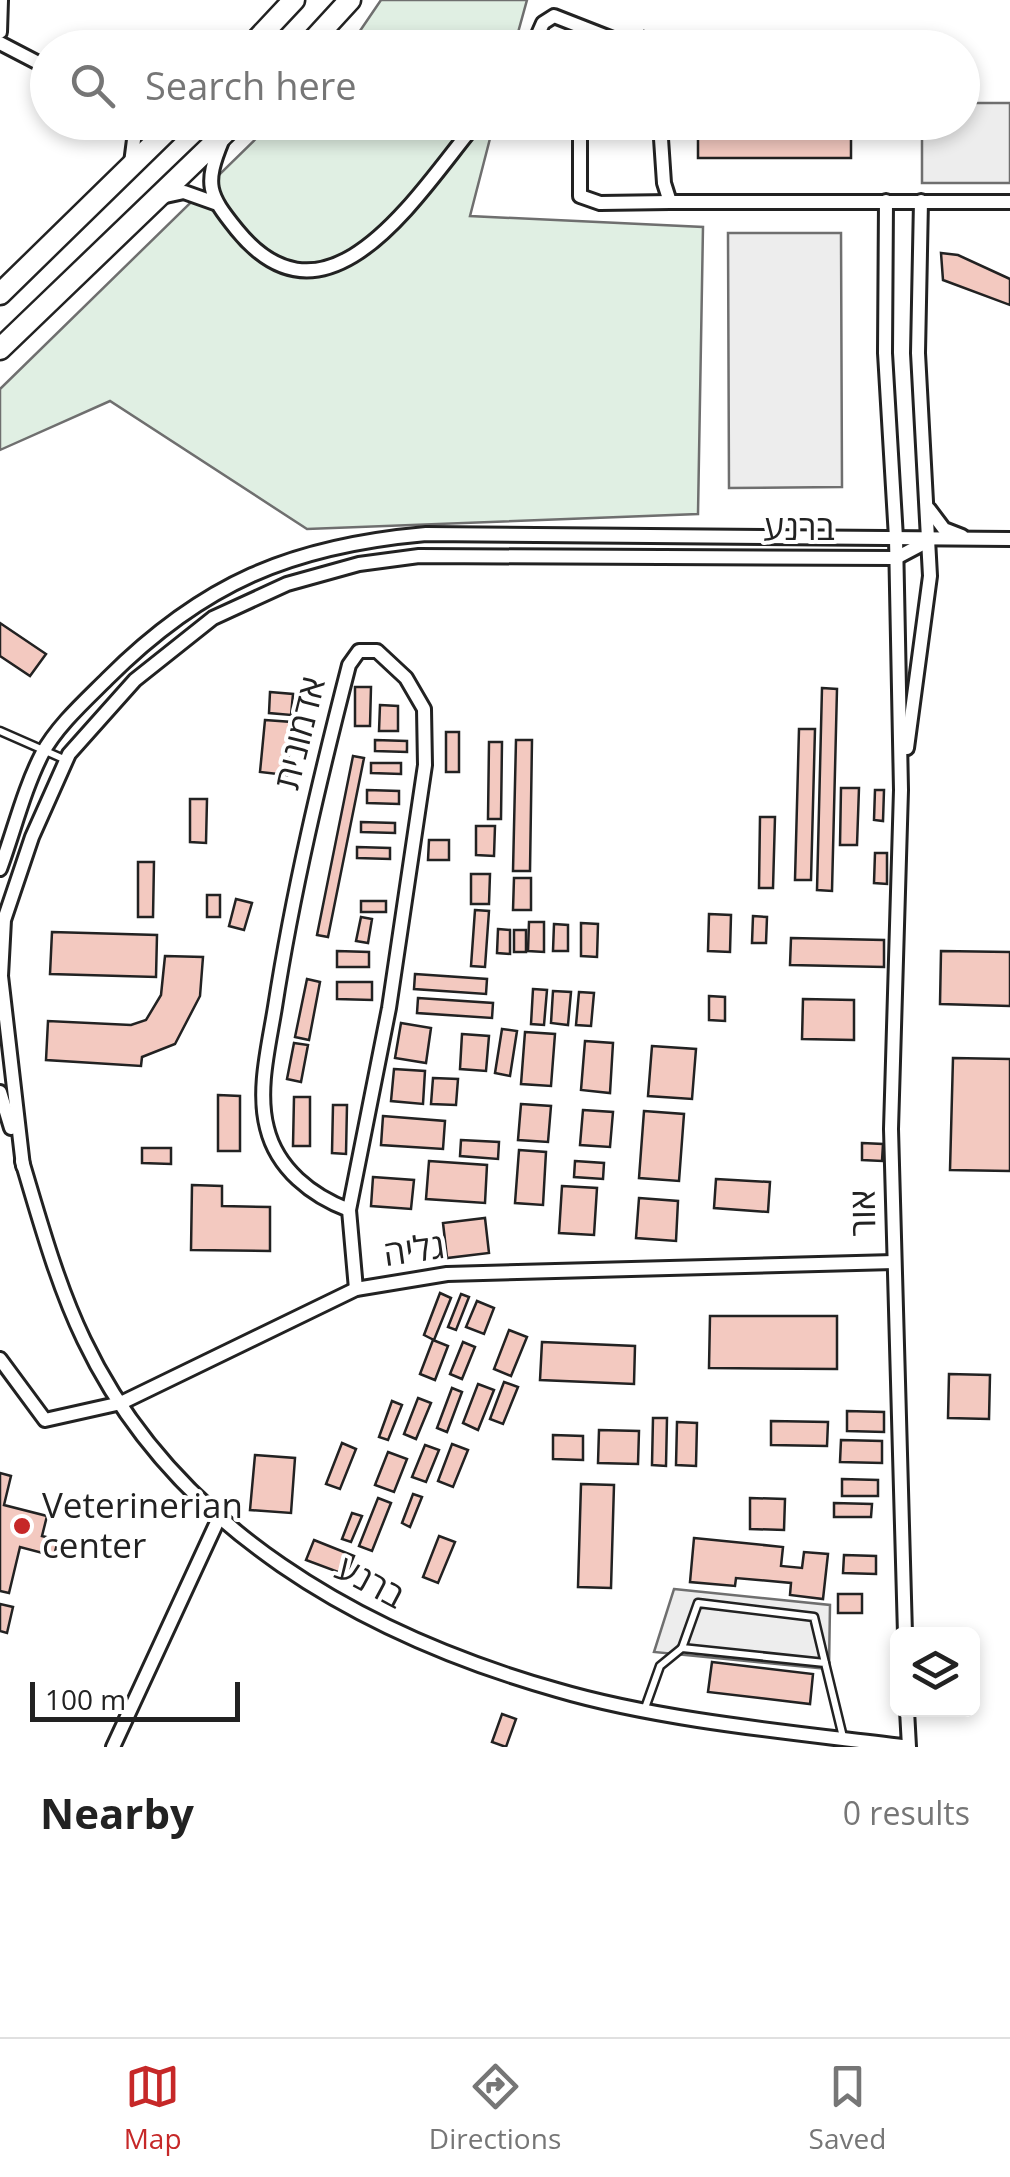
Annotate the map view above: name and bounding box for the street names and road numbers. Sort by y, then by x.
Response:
street label: ברנע [763,503,835,550]
street label: אדמונית [262,671,335,794]
street label: אור [838,1189,885,1237]
street label: גליה [380,1221,448,1276]
street label: ברנע [328,1543,413,1618]

